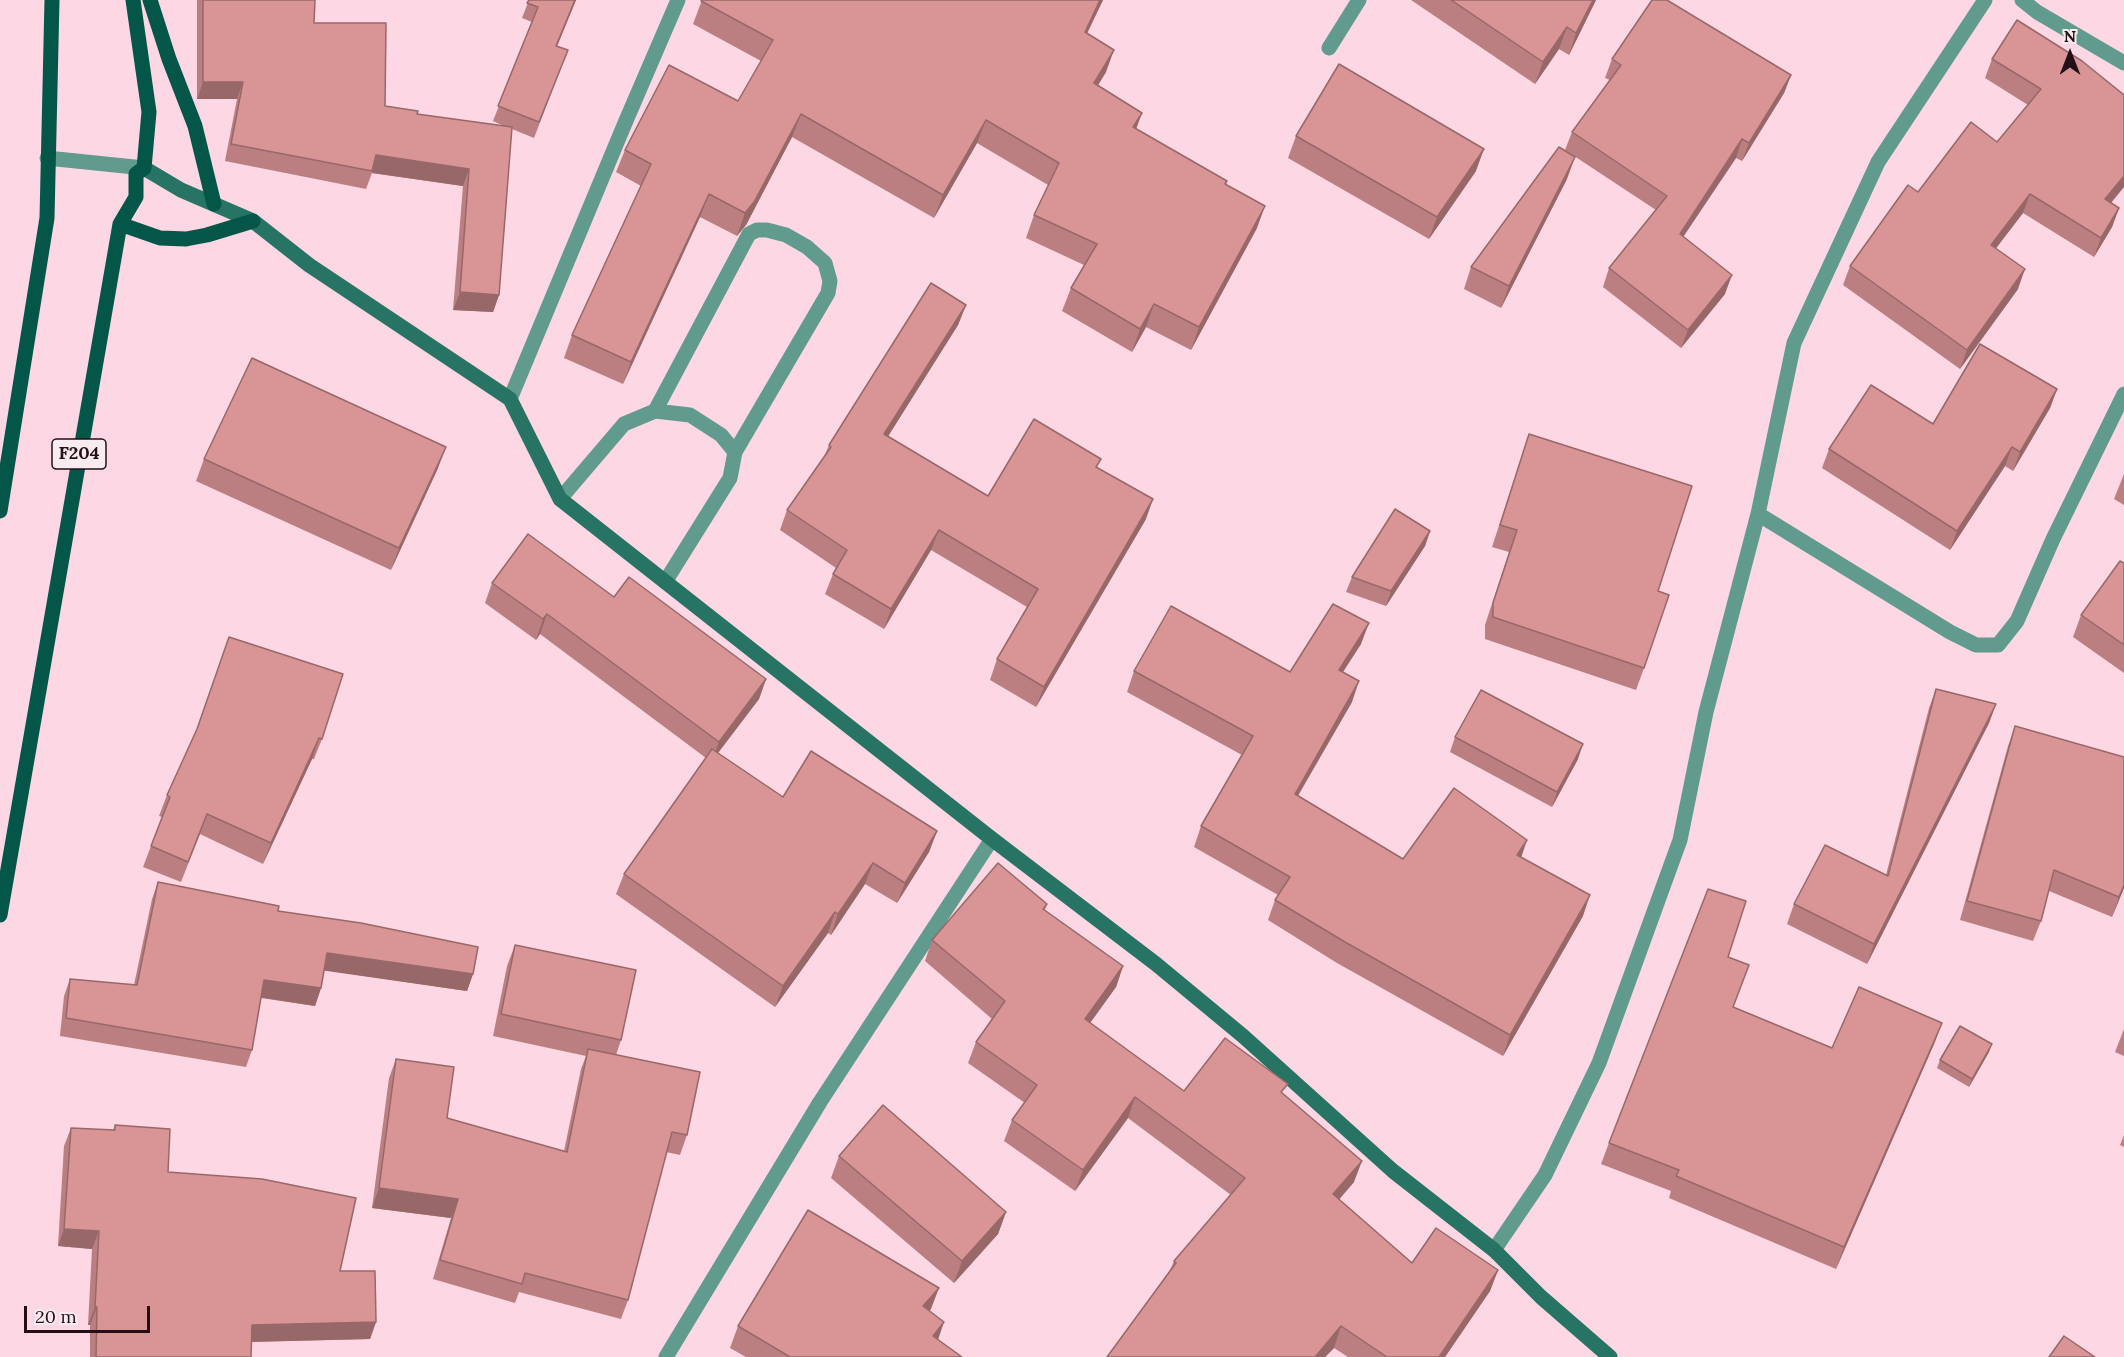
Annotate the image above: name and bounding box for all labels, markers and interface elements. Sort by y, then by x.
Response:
north arrow [2040,24,2100,84]
text: N [2064,26,2076,46]
road number: F204 [52,439,106,469]
scale bar [27,1294,153,1332]
text: 20 m [35,1305,77,1328]

